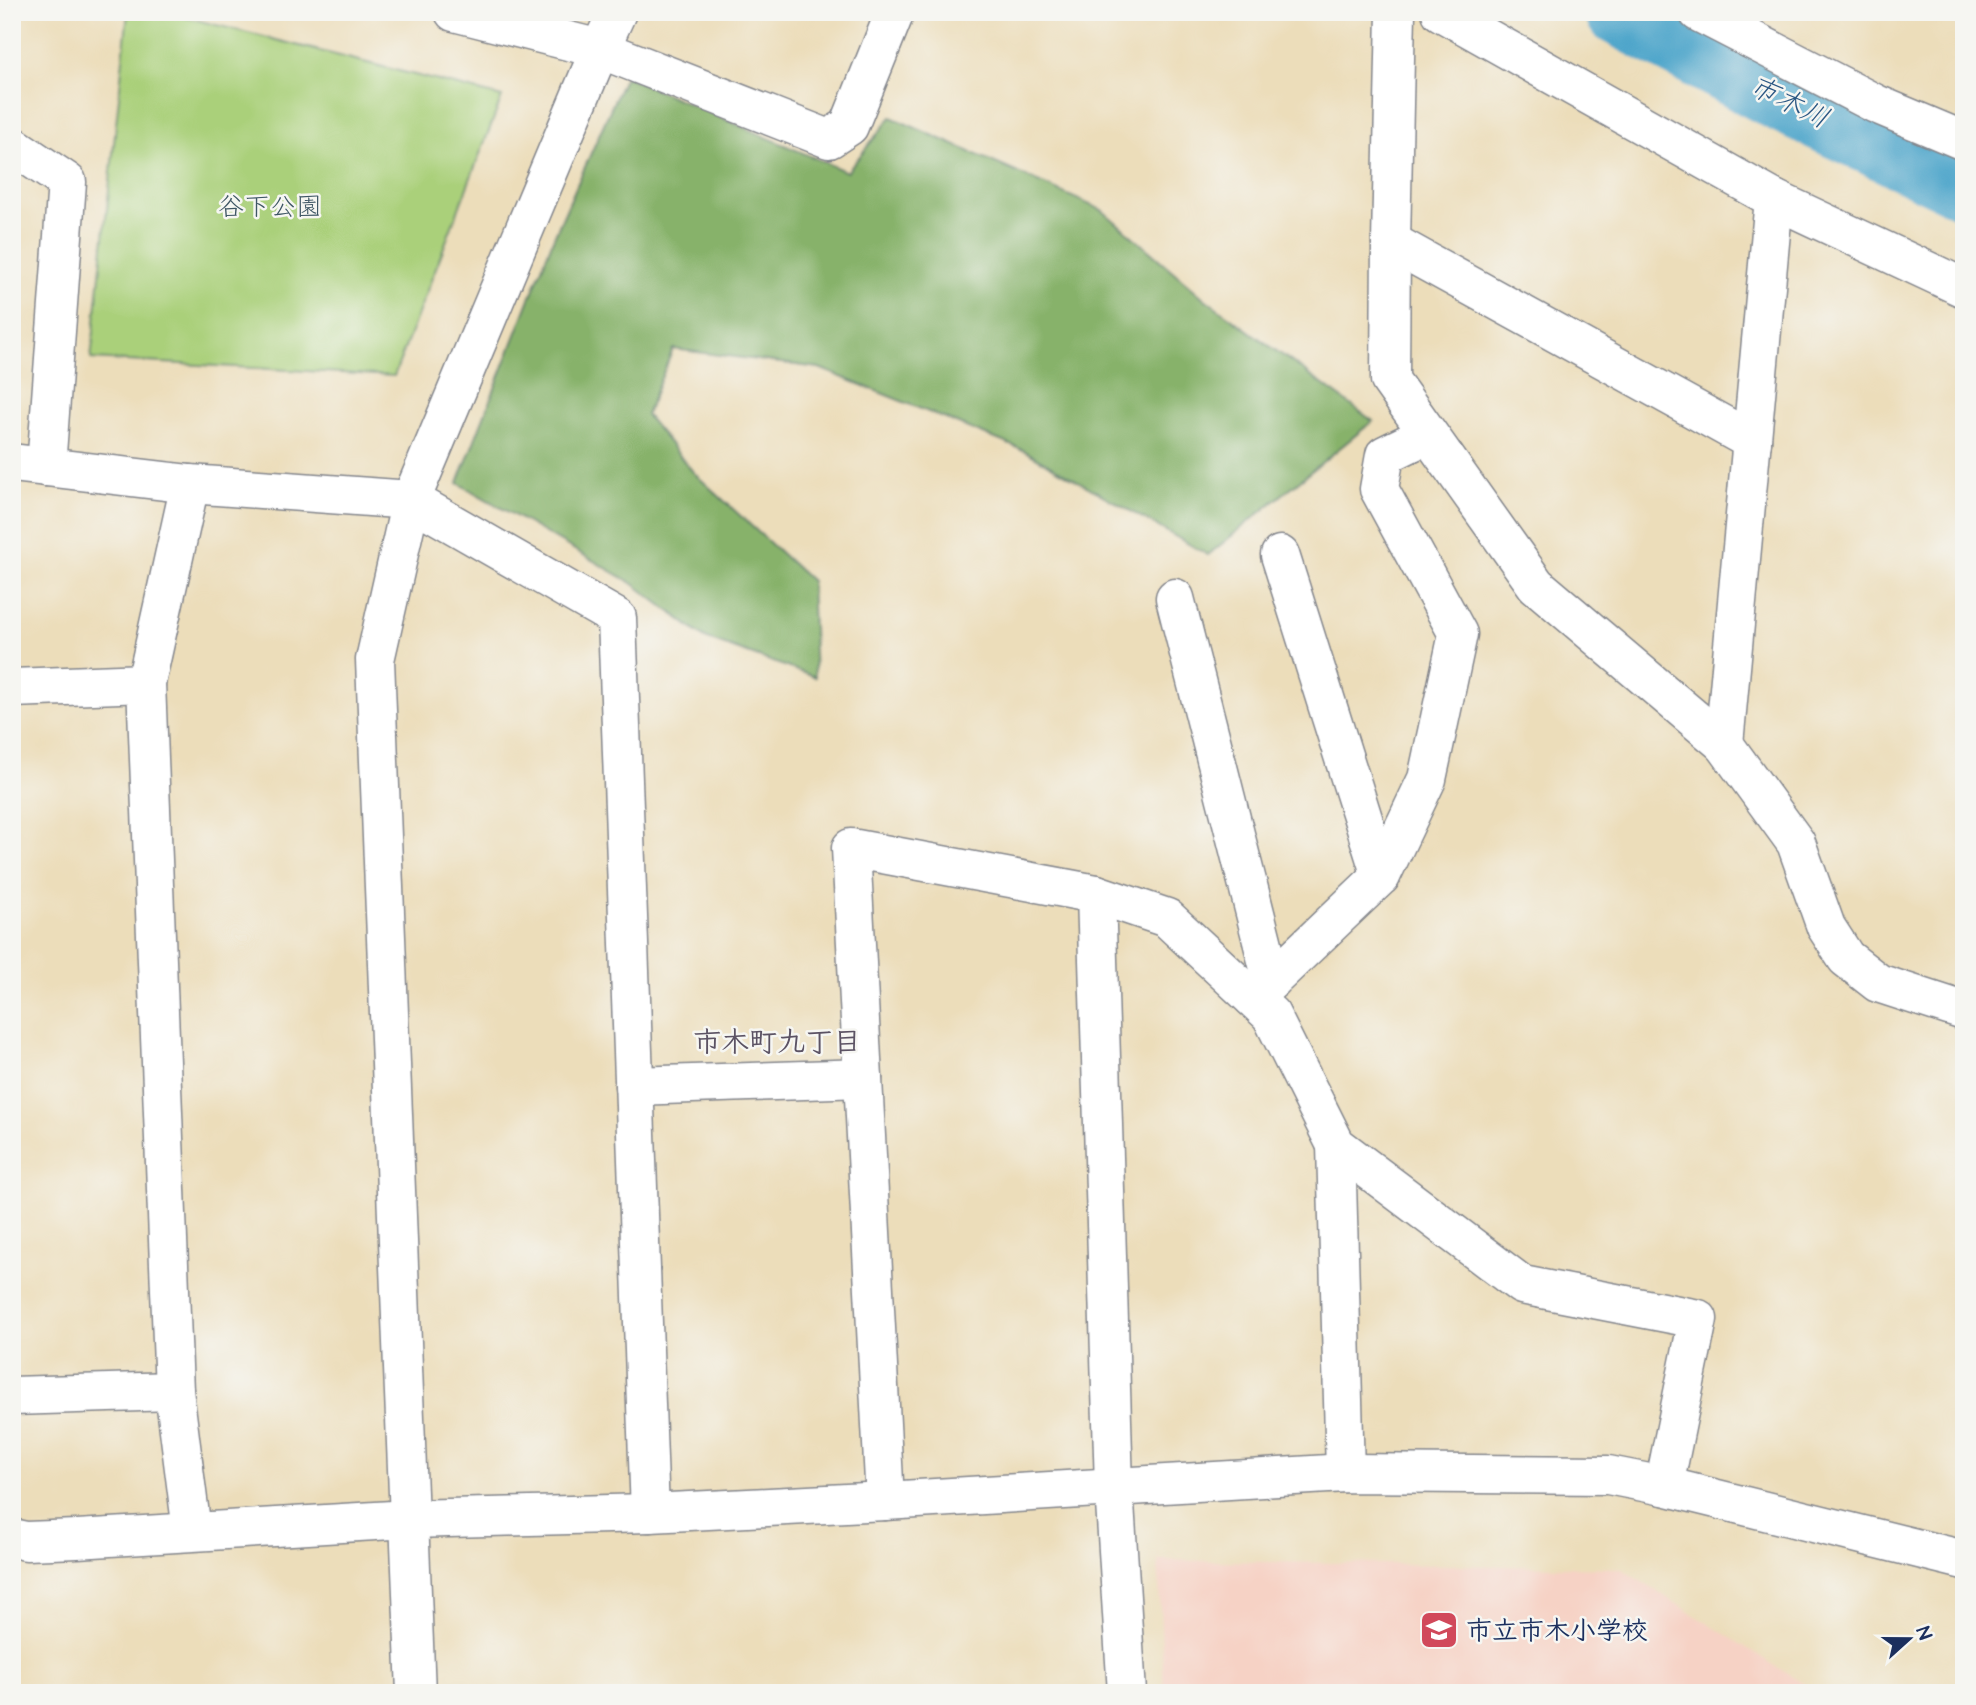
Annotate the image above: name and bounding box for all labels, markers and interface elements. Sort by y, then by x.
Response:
water label: 市木川 [1743,66,1836,138]
park label: 谷下公園 [218,189,322,225]
district label: 市木町九丁目 [693,1023,861,1062]
north arrow [1874,1604,1944,1674]
school or university icon: 市立市木小学校 [1418,1609,1460,1651]
place label: 市立市木小学校 [1466,1613,1648,1649]
text: N [1909,1623,1938,1644]

